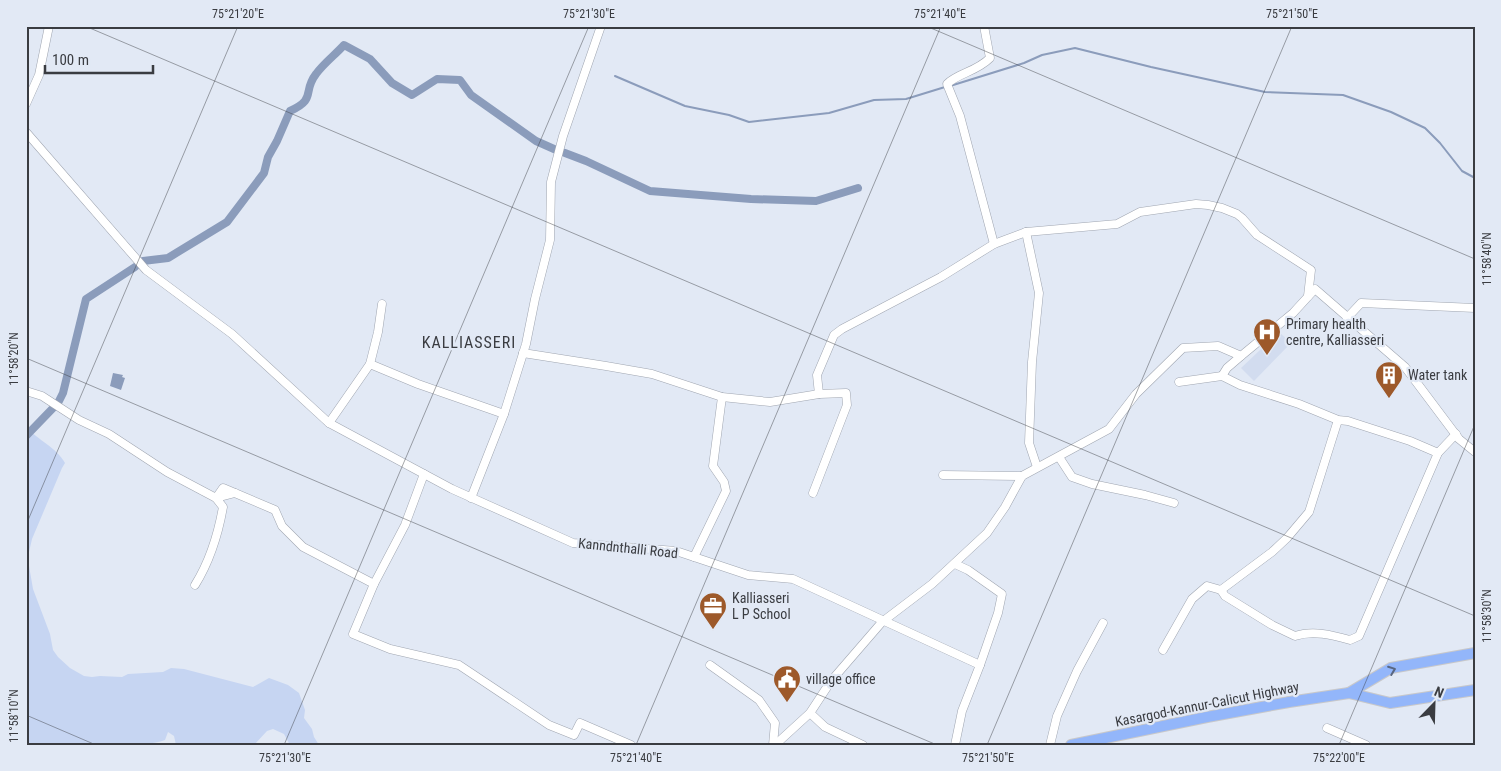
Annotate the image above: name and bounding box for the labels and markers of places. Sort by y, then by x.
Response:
place label: Primary health centre, Kalliasseri [1286,316,1384,348]
hospital icon: Primary health centre, Kalliasseri [1252,317,1282,356]
building icon: Water tank [1374,360,1404,399]
place label: Water tank [1408,367,1468,383]
place label: Kalliasseri L P School [732,590,791,622]
office icon: Kalliasseri L P School [698,591,728,630]
public building icon: village office [772,664,802,703]
place label: village office [806,671,876,687]

